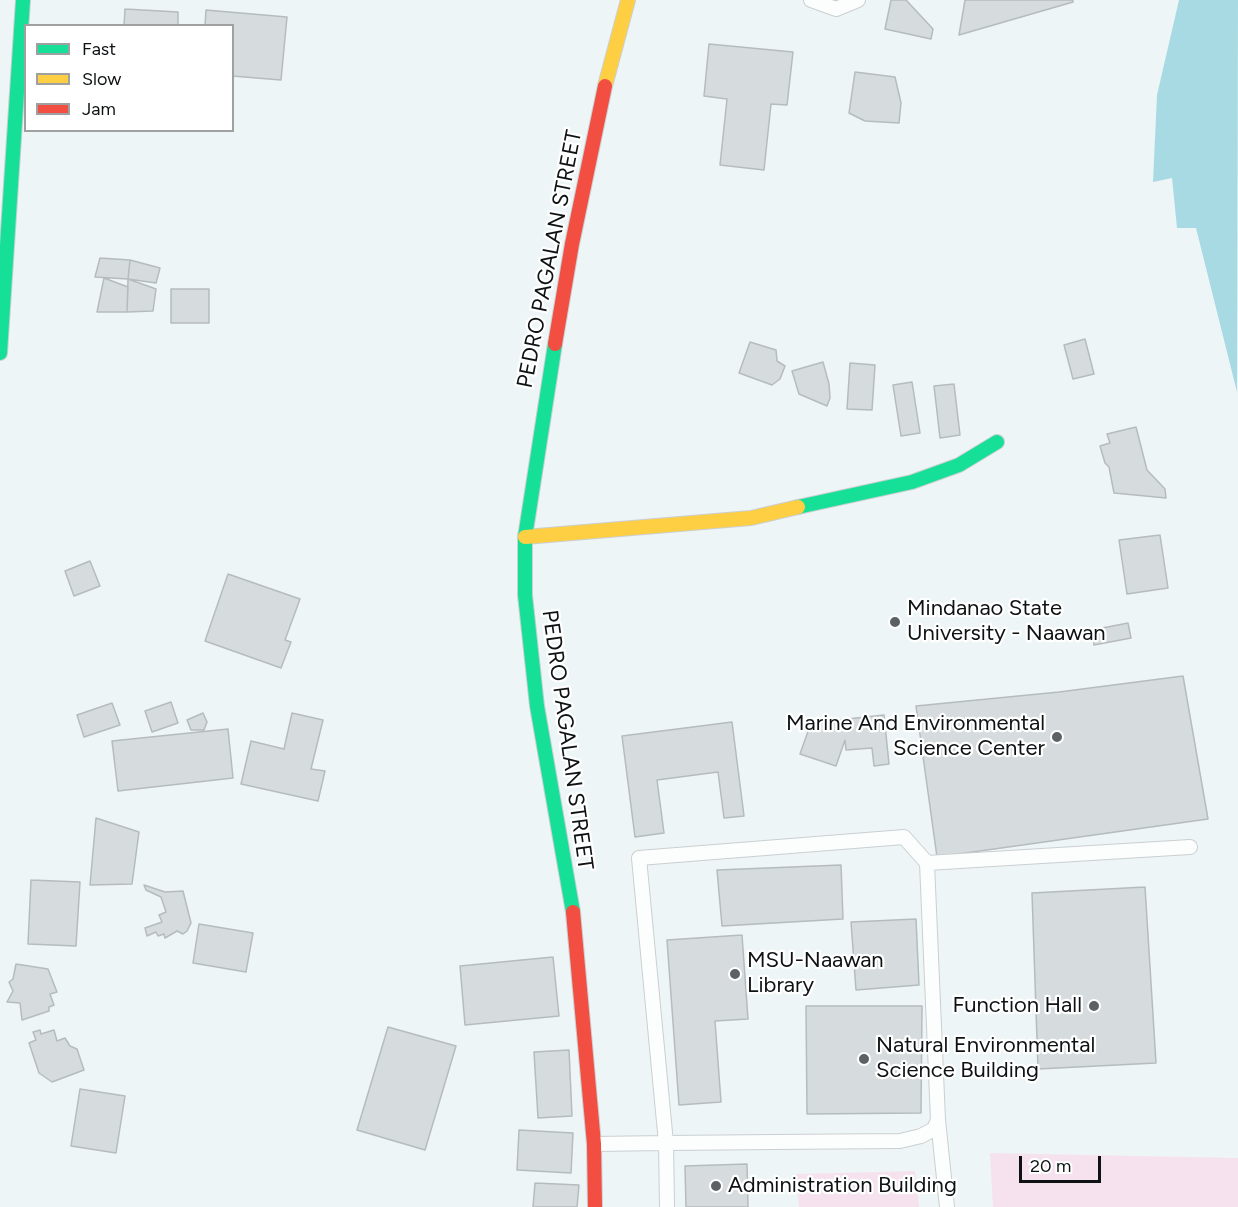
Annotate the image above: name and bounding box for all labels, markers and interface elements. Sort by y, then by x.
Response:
legend [24,24,234,132]
text: Fast [82,38,116,60]
text: Slow [82,68,121,90]
text: Jam [82,98,116,120]
street label: PEDRO PAGALAN STREET [512,128,588,390]
place label: Mindanao State University - Naawan [907,596,1106,648]
street label: PEDRO PAGALAN STREET [536,608,598,872]
marker: Mindanao State University - Naawan [888,615,902,629]
place label: Marine And Environmental Science Center [786,711,1045,762]
marker: Marine And Environmental Science Center [1050,730,1064,744]
place label: MSU-Naawan Library [747,948,884,999]
marker: MSU-Naawan Library [728,967,742,981]
place label: Function Hall [953,993,1082,1019]
marker: Function Hall [1087,999,1101,1013]
place label: Natural Environmental Science Building [876,1033,1095,1084]
marker: Natural Environmental Science Building [857,1052,871,1066]
scale bar [1022,1144,1104,1182]
text: 20 m [1030,1155,1071,1177]
place label: Administration Building [728,1173,957,1199]
marker: Administration Building [709,1179,723,1193]

